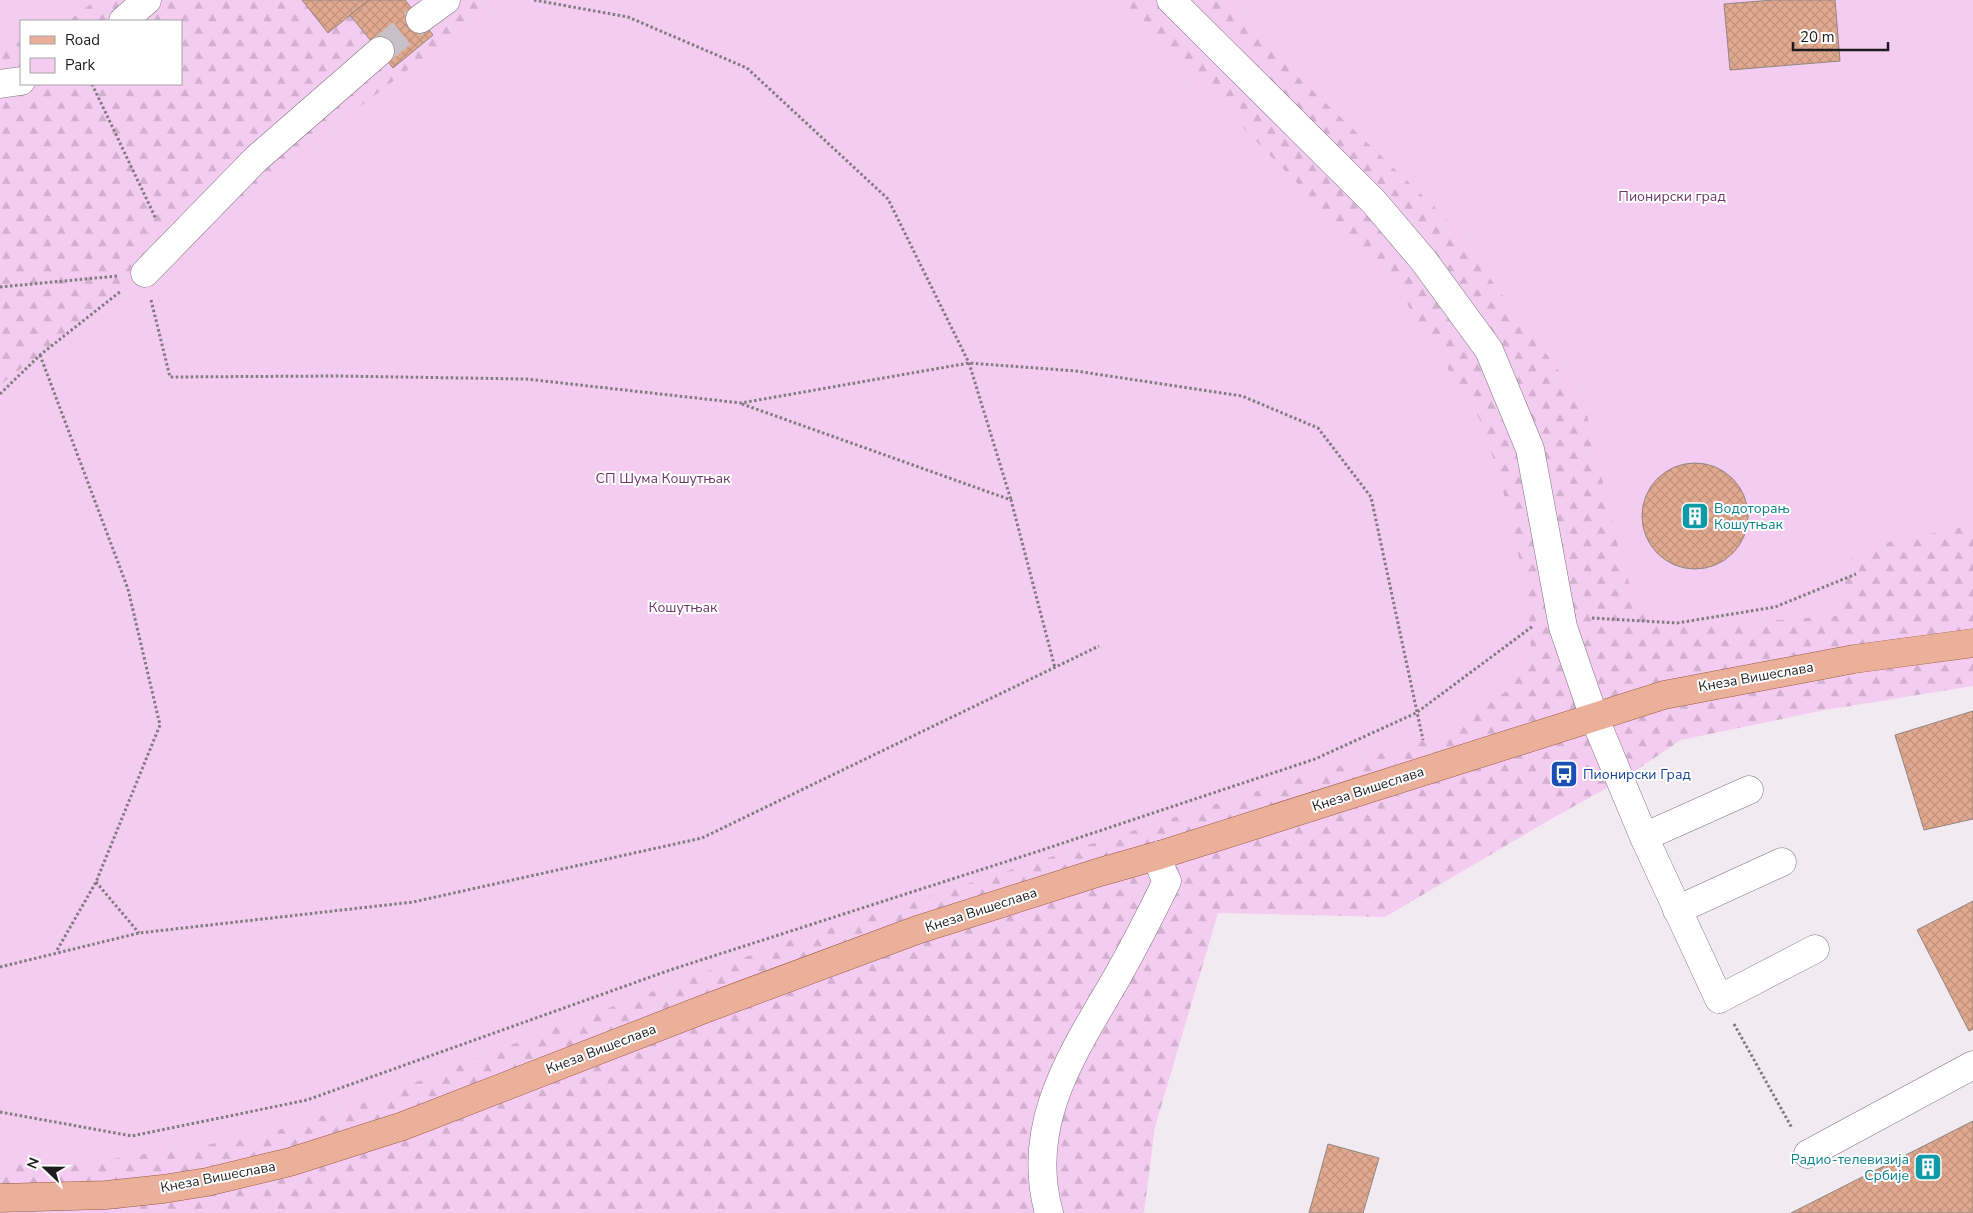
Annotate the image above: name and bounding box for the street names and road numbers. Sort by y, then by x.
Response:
street label: Кнеза Вишеслава [1697,658,1815,696]
street label: Кнеза Вишеслава [1310,762,1426,816]
street label: Кнеза Вишеслава [923,883,1039,937]
street label: Кнеза Вишеслава [543,1019,659,1079]
street label: Кнеза Вишеслава [159,1157,277,1197]

